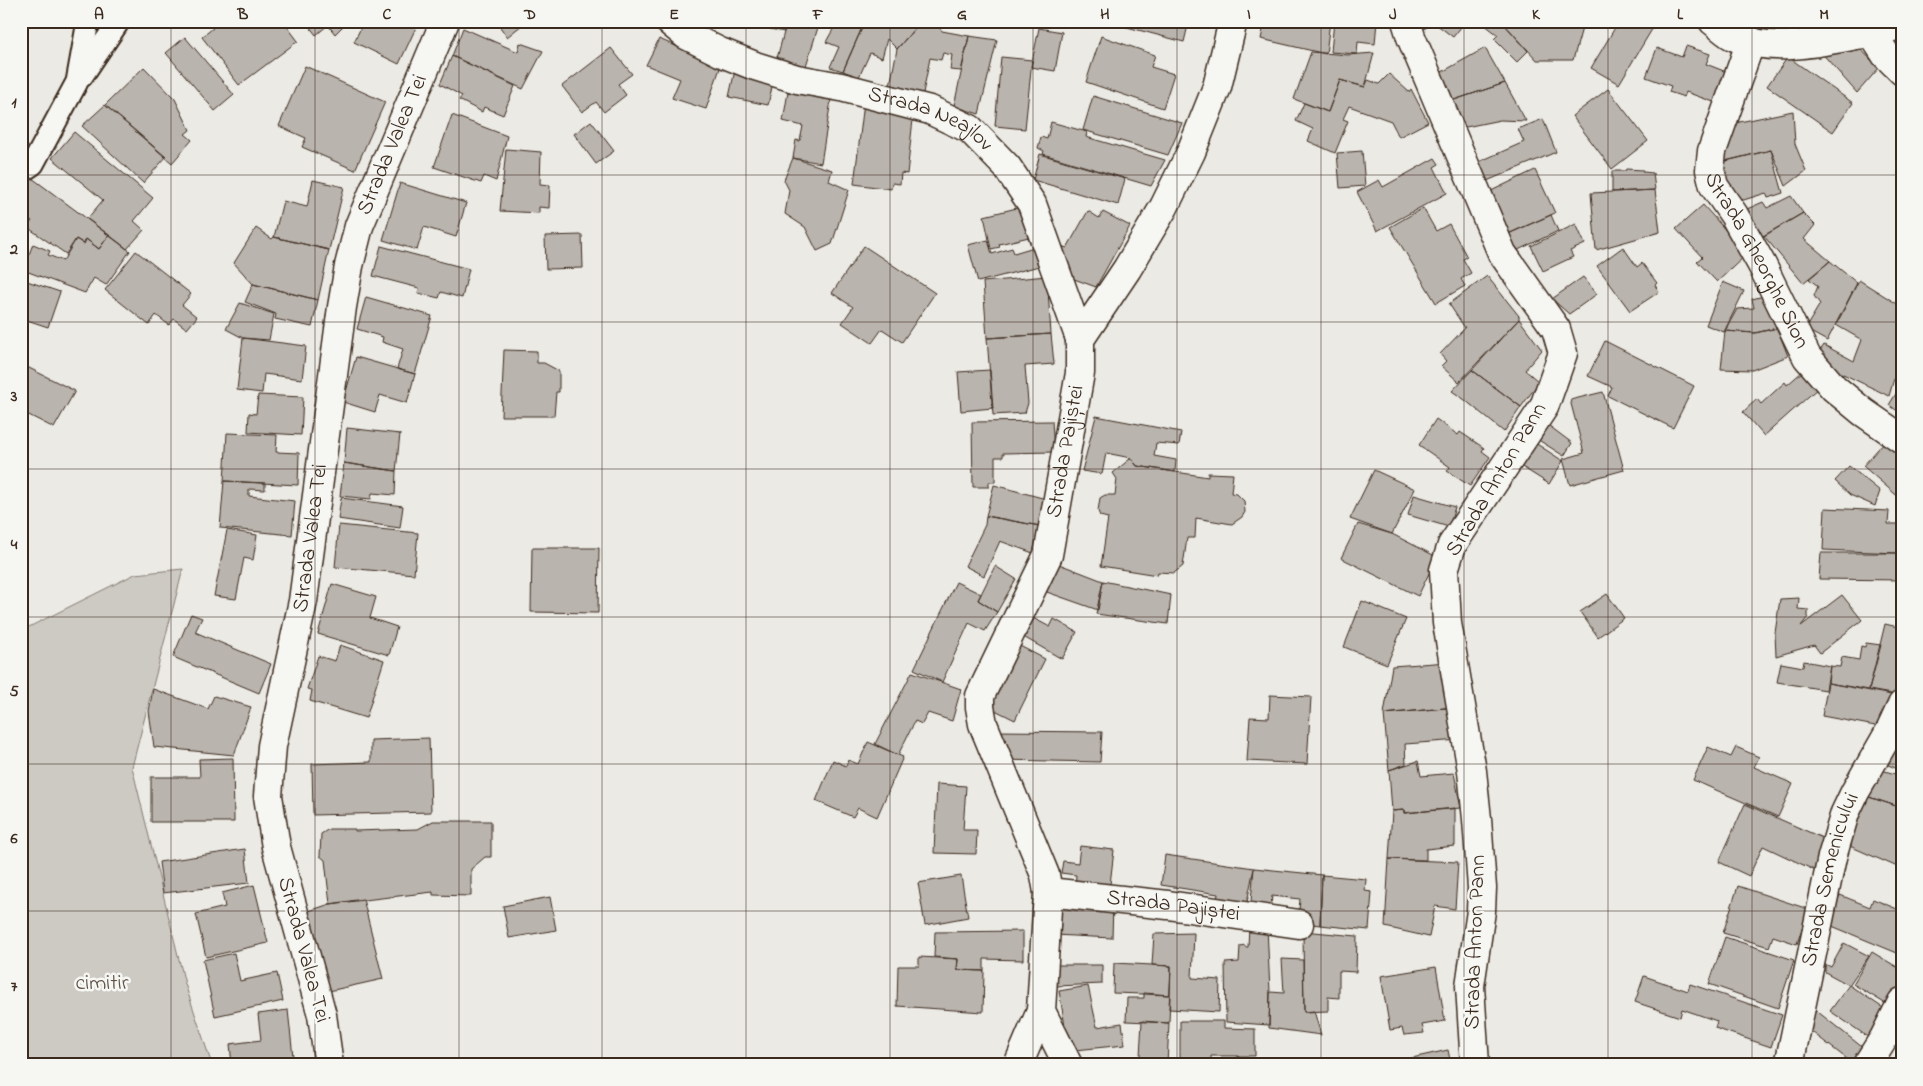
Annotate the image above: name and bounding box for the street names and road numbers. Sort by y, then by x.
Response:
street label: Strada Valea Tei [349,70,437,220]
street label: Strada Neajlov [864,79,1000,160]
street label: Strada Gheorghe Sion [1695,169,1817,355]
street label: Strada Pajiștei [1039,383,1094,520]
street label: Strada Anton Pann [1438,397,1556,563]
street label: Strada Valea Tei [285,462,337,616]
street label: Strada Semenicului [1794,787,1868,969]
street label: Strada Anton Pann [1457,854,1495,1030]
street label: Strada Valea Tei [268,874,338,1026]
street label: Strada Pajiștei [1105,882,1242,931]

